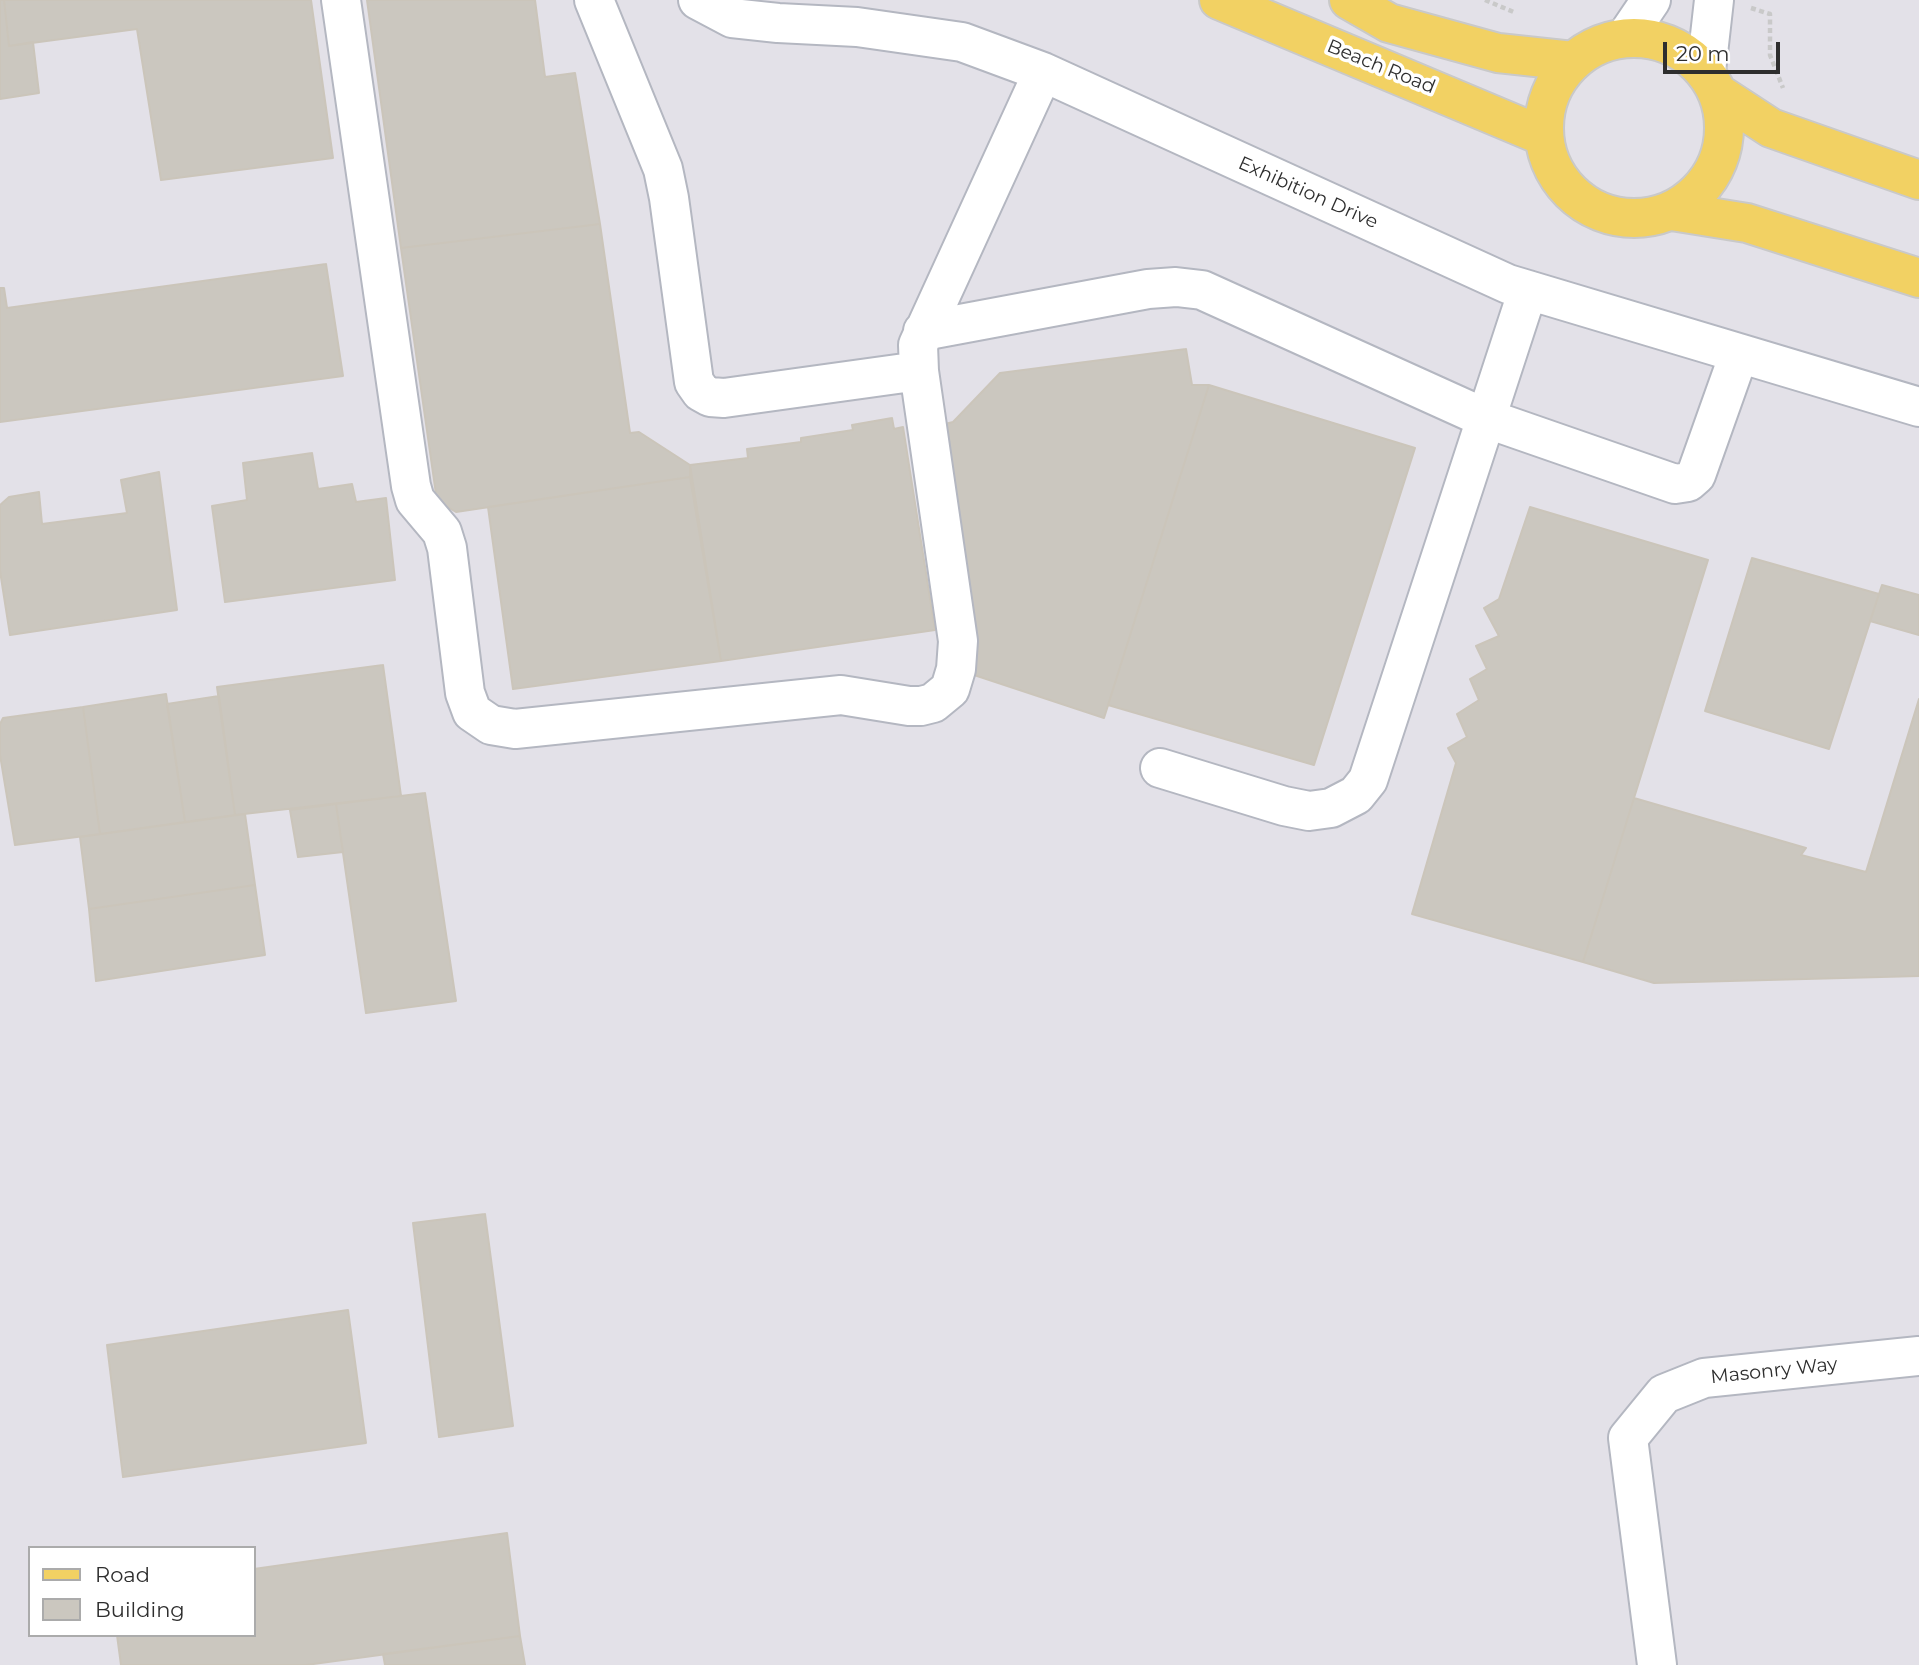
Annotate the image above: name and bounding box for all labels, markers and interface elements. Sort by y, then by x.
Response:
scale bar [1667,28,1784,72]
street label: Beach Road [1324,35,1438,99]
text: 20 m [1676,41,1730,66]
street label: Exhibition Drive [1235,152,1381,234]
street label: Masonry Way [1709,1353,1839,1389]
legend [28,1546,256,1637]
text: Road [95,1562,150,1587]
text: Building [95,1597,185,1622]

